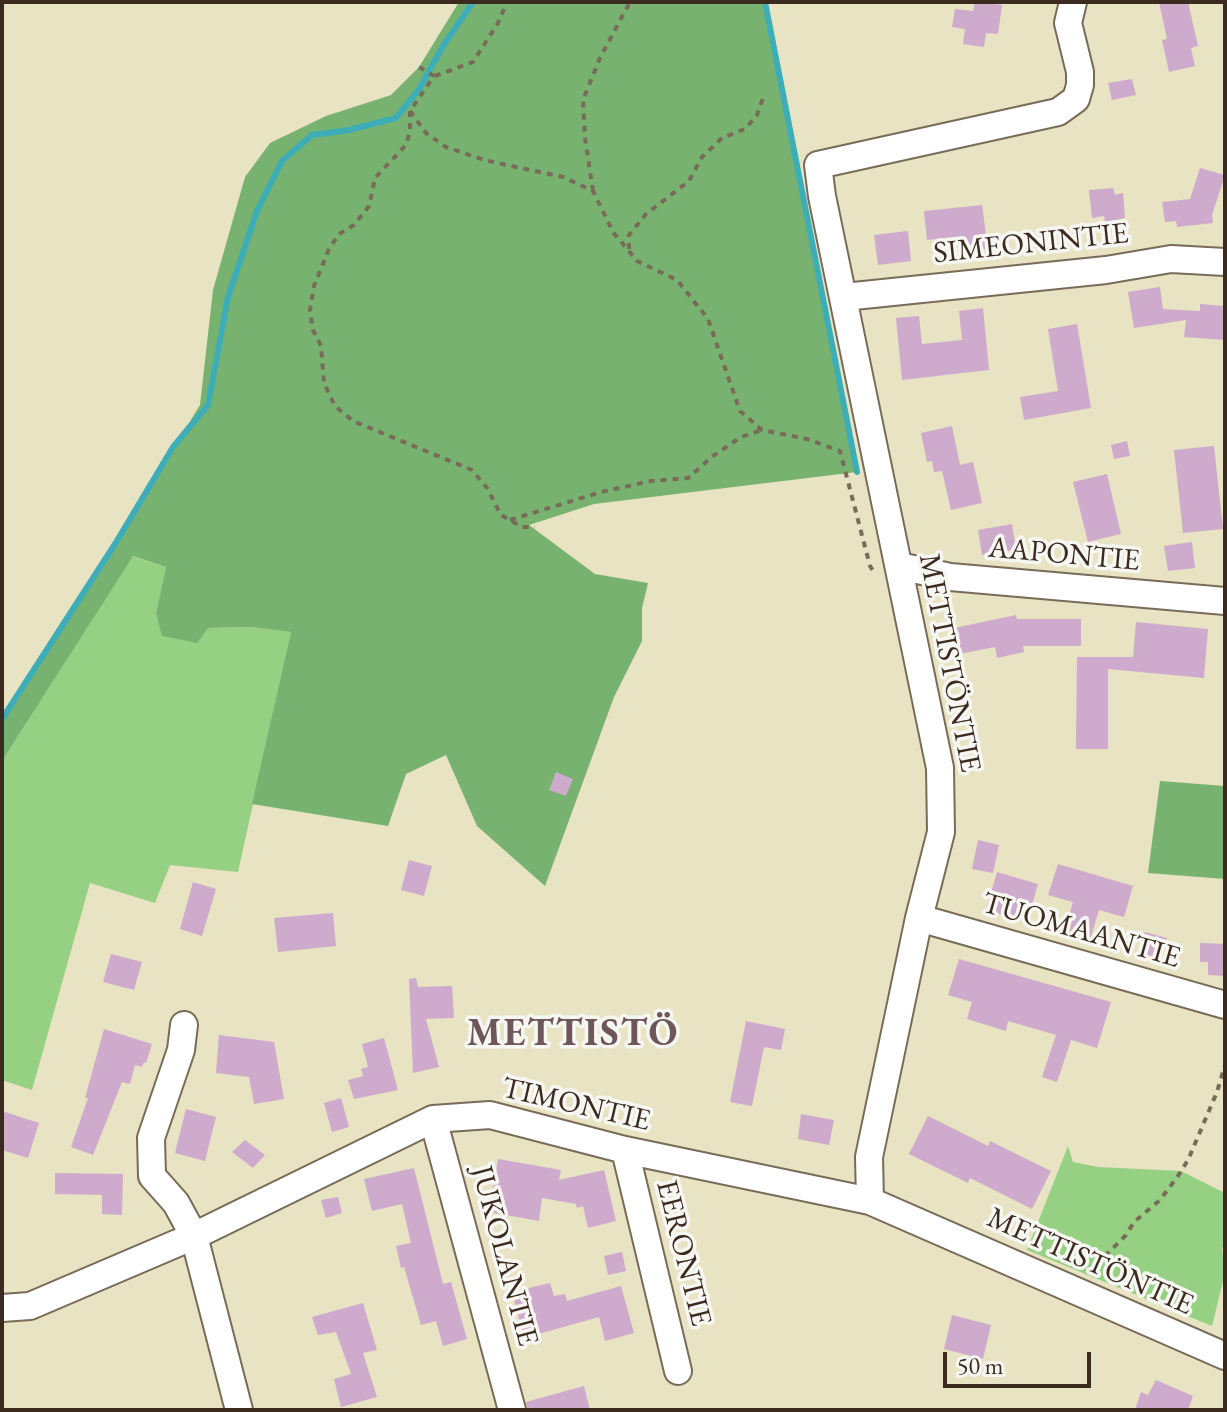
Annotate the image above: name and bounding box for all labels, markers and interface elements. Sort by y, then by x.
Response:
street label: SIMEONINTIE [932,216,1130,272]
street label: AAPONTIE [987,530,1141,580]
street label: METTISTÖNTIE [910,551,988,775]
street label: TUOMAANTIE [978,885,1184,977]
district label: METTISTÖ [467,1012,679,1058]
street label: TIMONTIE [498,1070,654,1140]
street label: JUKOLANTIE [463,1162,545,1350]
street label: EERONTIE [647,1176,719,1330]
street label: METTISTÖNTIE [981,1200,1199,1324]
scale bar [947,1336,1095,1386]
text: 50 m [957,1350,1004,1381]

